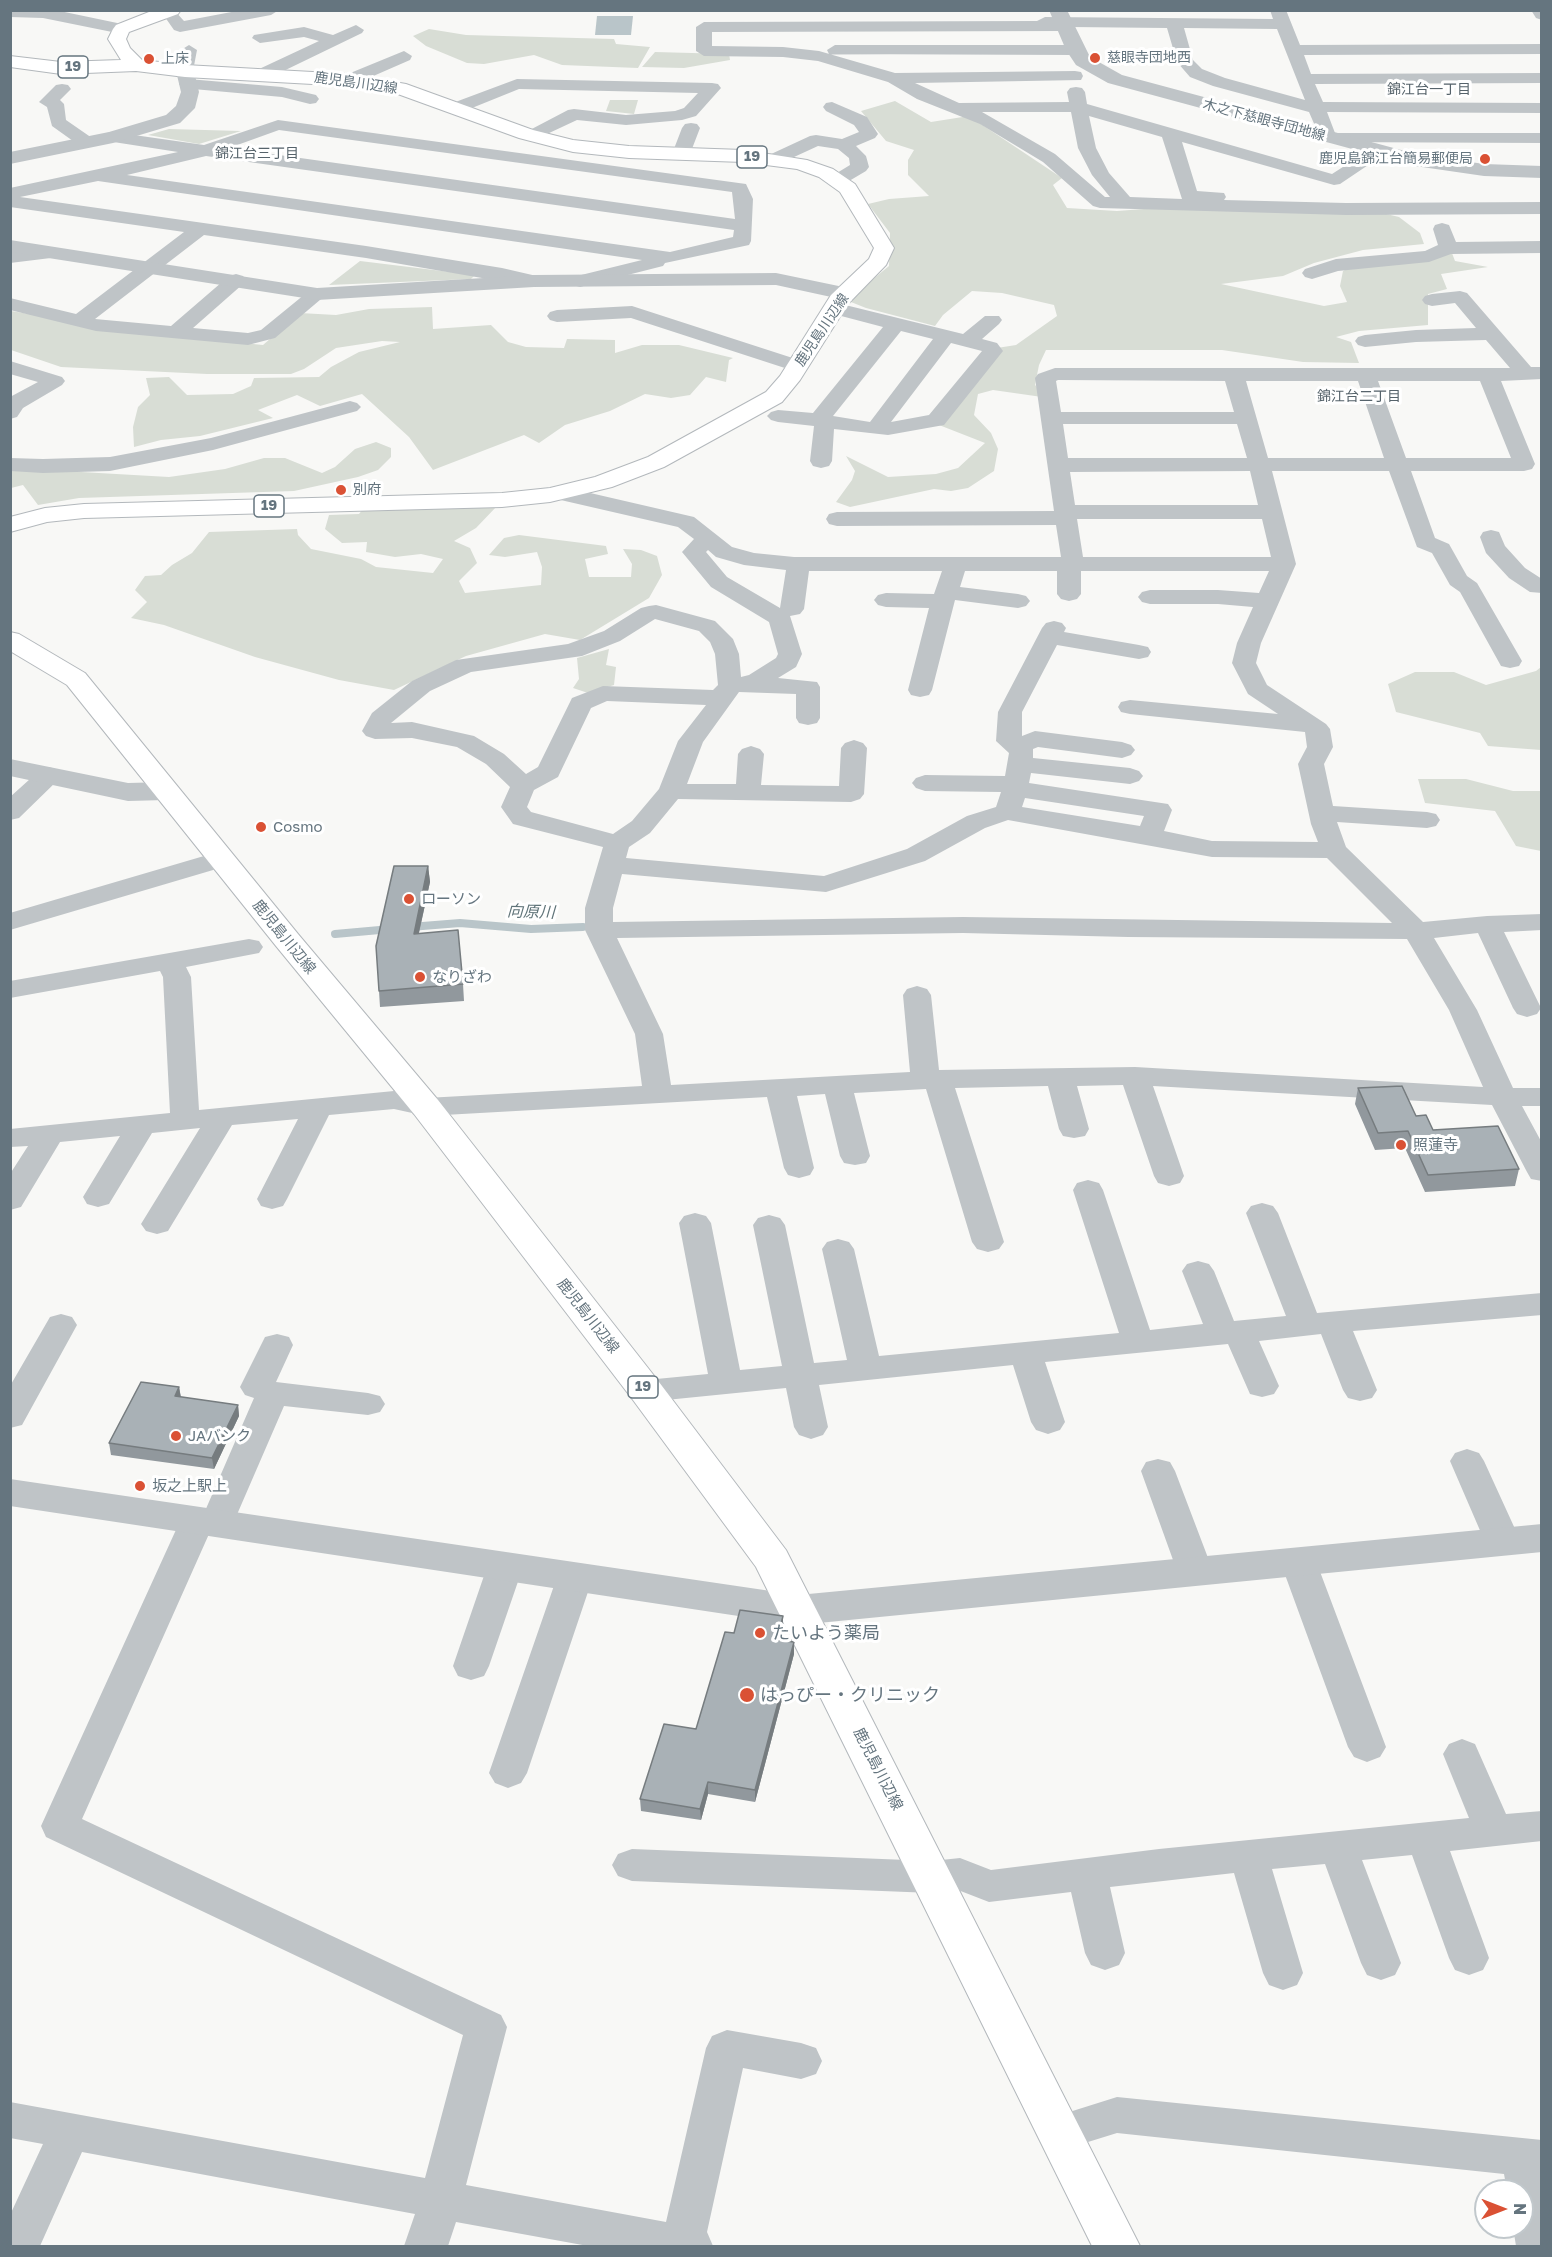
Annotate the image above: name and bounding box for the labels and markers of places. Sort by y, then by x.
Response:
place label: 慈眼寺団地西 [1107,50,1191,66]
place label: 上床 [161,51,189,67]
marker: 慈眼寺団地西 [1088,51,1102,65]
marker: 上床 [142,52,156,66]
place label: 鹿児島錦江台簡易郵便局 [1319,151,1473,167]
marker: 鹿児島錦江台簡易郵便局 [1478,152,1492,166]
place label: 別府 [353,482,381,498]
marker: 別府 [334,483,348,497]
place label: Cosmo [273,818,322,836]
marker: Cosmo [254,820,268,834]
place label: ローソン [421,890,481,908]
marker: ローソン [402,892,416,906]
place label: なりざわ [432,968,492,986]
marker: なりざわ [413,970,427,984]
place label: 照蓮寺 [1413,1136,1458,1154]
marker: 照蓮寺 [1394,1138,1408,1152]
place label: JAバンク [188,1427,251,1445]
marker: JAバンク [169,1429,183,1443]
place label: 坂之上駅上 [152,1477,227,1495]
marker: 坂之上駅上 [133,1479,147,1493]
place label: たいよう薬局 [772,1622,880,1644]
marker: たいよう薬局 [753,1626,767,1640]
place label: はっぴー・クリニック [760,1684,940,1706]
marker: はっぴー・クリニック [738,1686,756,1704]

